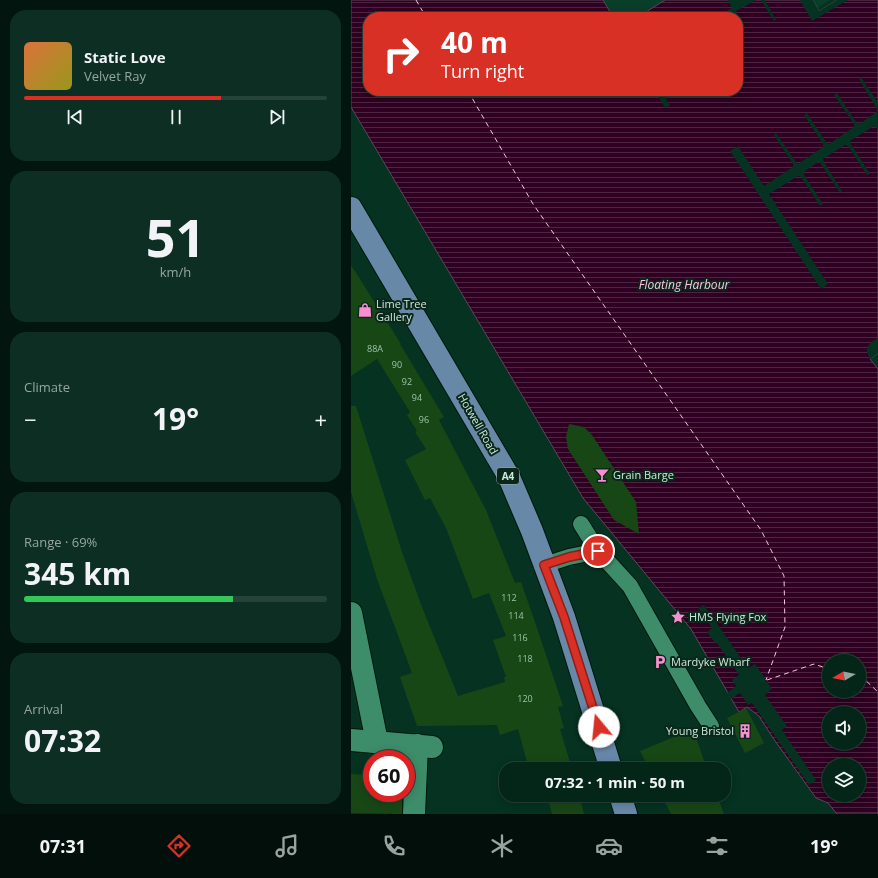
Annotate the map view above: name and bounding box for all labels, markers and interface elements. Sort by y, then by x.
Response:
text: 40 m [441,23,508,61]
icon: right [375,28,427,80]
text: Static Love [84,47,166,67]
text: Turn right [441,59,524,83]
text: Velvet Ray [84,67,146,85]
icon: previous [64,106,86,128]
icon: pause [165,106,187,128]
icon: next [266,106,288,128]
text: 51 [146,201,205,272]
text: km/h [160,263,191,281]
water label: Floating Harbour [639,276,731,293]
place label: Lime Tree Gallery [376,296,427,324]
shop icon: Lime Tree Gallery [357,302,373,318]
house number: 88A [367,342,383,355]
house number: 90 [392,358,402,371]
house number: 92 [402,375,412,388]
text: Climate [24,378,70,396]
house number: 94 [412,391,422,404]
street label: Hotwell Road [455,391,502,457]
text: 19° [152,398,199,439]
text: − [24,404,37,434]
text: + [314,404,327,434]
house number: 96 [419,413,429,426]
bar icon: Grain Barge [594,467,610,483]
place label: Grain Barge [613,467,674,482]
road number: A4 [497,468,519,484]
text: Range · 69% [24,533,97,551]
pin [581,534,615,568]
icon: arrive [587,540,609,562]
text: 345 km [24,553,131,594]
house number: 112 [501,591,517,604]
house number: 114 [508,609,524,622]
place icon: HMS Flying Fox [670,609,686,625]
place label: HMS Flying Fox [689,609,767,624]
house number: 116 [512,631,528,644]
house number: 118 [517,652,533,665]
parking icon: Mardyke Wharf [652,654,668,670]
place label: Mardyke Wharf [671,654,751,669]
north arrow [822,654,866,698]
map controls [822,654,866,802]
house number: 120 [517,692,533,705]
text: Arrival [24,700,63,718]
position arrow [578,706,620,748]
button: sound [822,706,866,750]
text: 07:32 [24,720,101,761]
place label: Young Bristol [666,723,734,738]
building icon: Young Bristol [737,723,753,739]
speed limit sign: 60 [363,750,415,802]
button: layers [822,758,866,802]
text: 07:32 · 1 min · 50 m [545,772,685,792]
icon: directions [165,832,193,860]
icon: music [273,832,301,860]
icon: phone [380,832,408,860]
icon: climate [488,832,516,860]
icon: car [595,832,623,860]
icon: filters [703,832,731,860]
text: 07:31 [40,834,86,858]
text: 19° [810,834,838,858]

